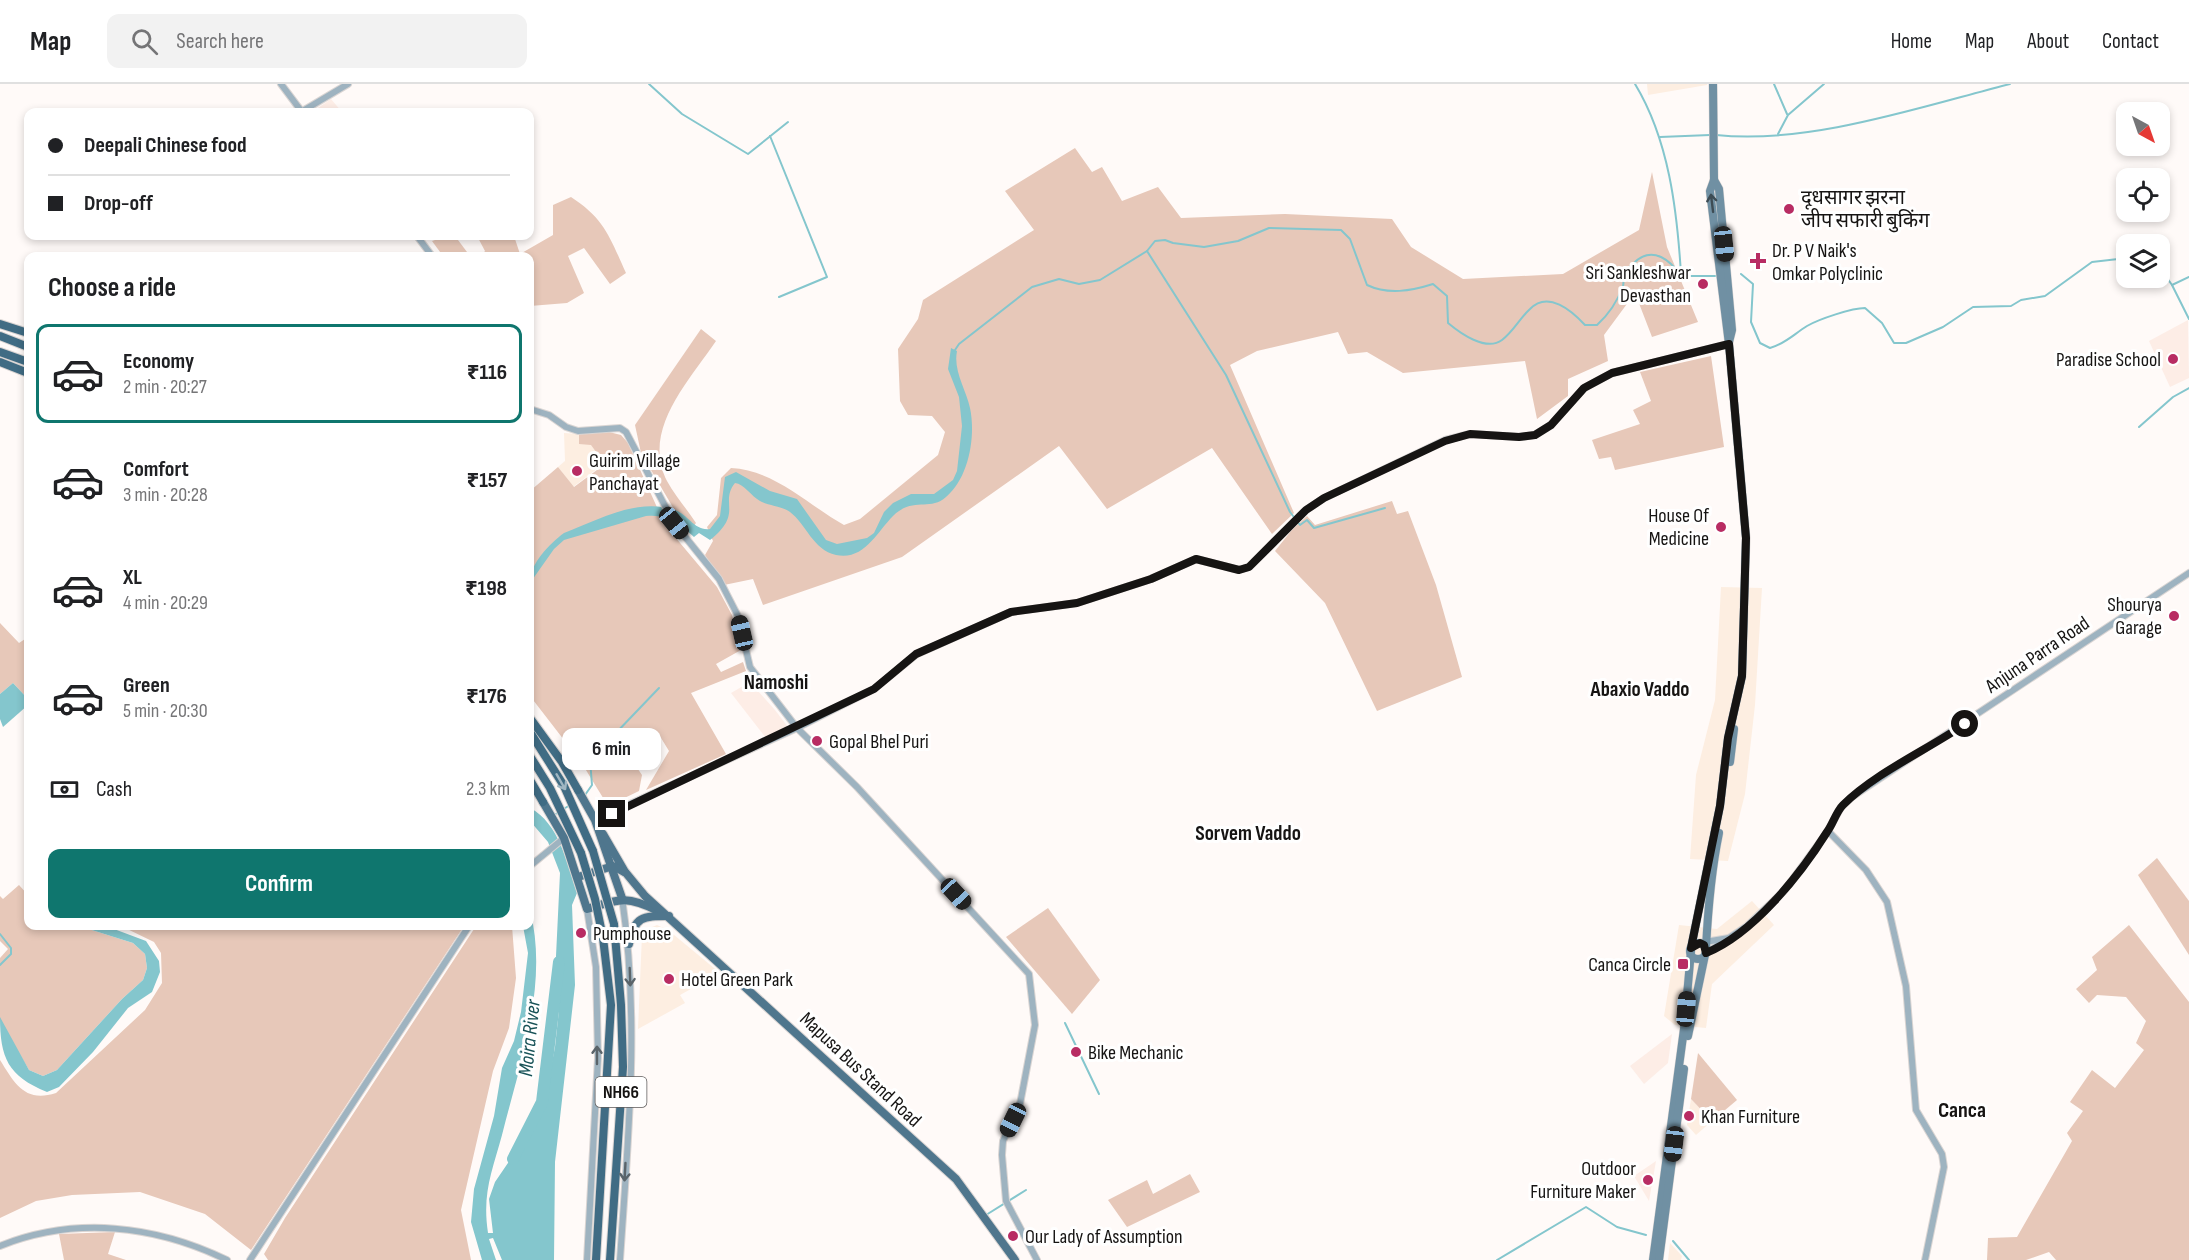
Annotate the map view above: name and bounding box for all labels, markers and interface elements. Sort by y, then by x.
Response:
search box [107,14,527,68]
text: Map [30,25,71,58]
icon: search [128,25,161,58]
text: Search here [176,28,264,55]
text: Home [1891,29,1932,54]
text: Map [1965,29,1994,54]
text: About [2027,29,2069,54]
text: Contact [2102,29,2159,54]
north arrow [2116,102,2170,156]
map controls [2116,102,2170,288]
text: Deepali Chinese food [84,132,247,159]
button: locate [2116,168,2170,222]
place label: दूधसागर झरना जीप सफारी बुकिंग [1801,186,1930,233]
text: Drop-off [84,190,153,217]
one-way arrow [1706,193,1717,213]
marker: दूधसागर झरना जीप सफारी बुकिंग [1782,202,1796,216]
car [1713,225,1735,263]
button: layers [2116,234,2170,288]
place label: Dr. P V Naik's Omkar Polyclinic [1772,239,1883,286]
marker: Dr. P V Naik's Omkar Polyclinic [1749,252,1767,270]
place label: Sri Sankleshwar Devasthan [1585,261,1691,308]
text: Choose a ride [48,272,176,304]
marker: Sri Sankleshwar Devasthan [1696,277,1710,291]
icon: car [51,347,105,401]
text: Economy [123,348,194,375]
place label: Paradise School [2056,348,2161,372]
marker: Paradise School [2166,352,2180,366]
text: ₹116 [467,359,507,386]
text: 2 min · 20:27 [123,375,207,399]
place label: Guirim Village Panchayat [589,449,680,496]
icon: car [51,455,105,509]
text: Comfort [123,456,189,483]
marker: Guirim Village Panchayat [570,464,584,478]
text: ₹157 [467,467,507,494]
text: 3 min · 20:28 [123,483,208,507]
car [656,503,692,543]
place label: House Of Medicine [1648,504,1709,551]
marker: House Of Medicine [1714,520,1728,534]
icon: car [51,563,105,617]
text: XL [123,564,142,591]
text: ₹198 [465,575,507,602]
text: 4 min · 20:29 [123,591,208,615]
place label: Shourya Garage [2107,593,2162,640]
marker: Shourya Garage [2167,609,2181,623]
street label: Anjuna Parra Road [1980,611,2094,699]
car [729,613,755,653]
district label: Namoshi [744,670,808,695]
icon: car [51,671,105,725]
text: Green [123,672,170,699]
district label: Abaxio Vaddo [1590,677,1689,702]
text: ₹176 [466,683,507,710]
text: 5 min · 20:30 [123,699,208,723]
route start [1951,710,1978,737]
callout: 6 min [562,727,662,769]
place label: Gopal Bhel Puri [829,730,929,754]
marker: Gopal Bhel Puri [810,734,824,748]
text: 6 min [592,737,631,761]
icon: cash [48,773,81,806]
one-way arrow [555,773,567,790]
text: Cash [96,776,132,803]
text: 2.3 km [466,777,510,801]
route end [598,800,625,827]
district label: Sorvem Vaddo [1195,821,1301,846]
button: Confirm [48,849,510,918]
car [937,875,975,913]
place label: Pumphouse [593,922,671,946]
marker: Pumphouse [574,926,588,940]
place label: Canca Circle [1588,953,1671,977]
marker: Canca Circle [1676,957,1690,971]
one-way arrow [625,966,636,986]
place label: Hotel Green Park [681,968,793,992]
marker: Hotel Green Park [662,972,676,986]
car [1675,990,1697,1028]
water label: Moira River [513,997,546,1078]
street label: Mapusa Bus Stand Road [795,1007,926,1132]
place label: Bike Mechanic [1088,1041,1184,1065]
one-way arrow [592,1045,603,1065]
marker: Bike Mechanic [1069,1045,1083,1059]
road number: NH66 [596,1077,646,1107]
district label: Canca [1938,1097,1986,1124]
car [997,1100,1029,1140]
place label: Khan Furniture [1701,1105,1800,1129]
marker: Khan Furniture [1682,1109,1696,1123]
car [1663,1125,1685,1163]
place label: Outdoor Furniture Maker [1530,1157,1636,1204]
one-way arrow [620,1161,631,1181]
marker: Outdoor Furniture Maker [1641,1173,1655,1187]
place label: Our Lady of Assumption [1025,1225,1183,1249]
marker: Our Lady of Assumption [1006,1229,1020,1243]

